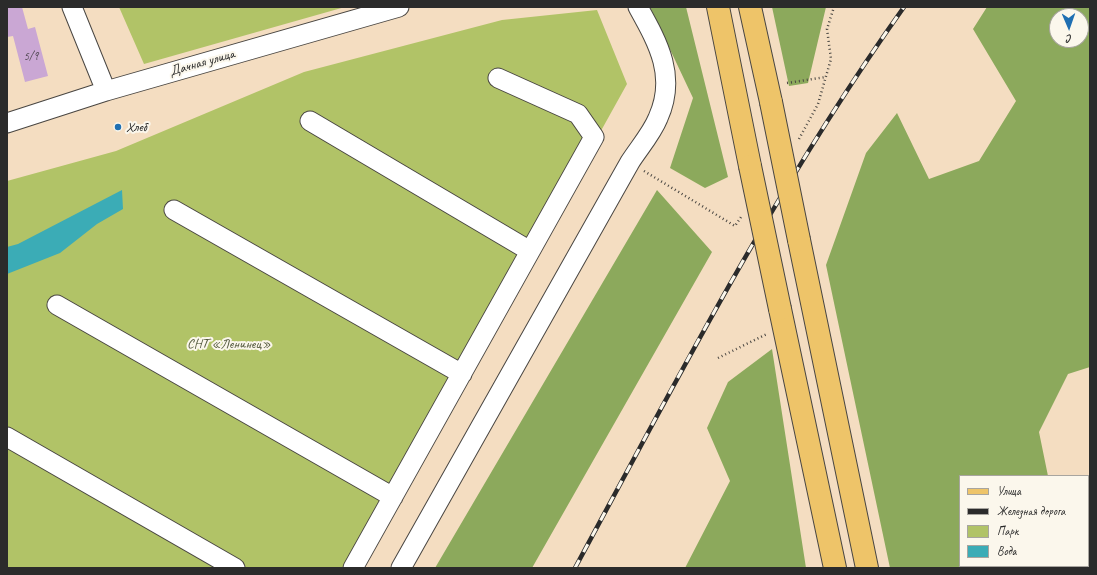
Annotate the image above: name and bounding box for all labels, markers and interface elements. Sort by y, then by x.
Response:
north arrow [1049,8,1089,48]
text: С [1066,32,1072,46]
street label: Дачная улица [168,46,236,80]
house number: 5/9 [24,50,38,64]
place label: Хлеб [126,119,147,135]
marker: Хлеб [113,122,123,132]
park label: СНТ «Ленинец» [187,336,271,352]
legend [959,475,1089,567]
text: Улица [997,483,1021,499]
text: Железная дорога [997,503,1065,519]
text: Парк [997,523,1018,539]
text: Вода [997,543,1016,559]

